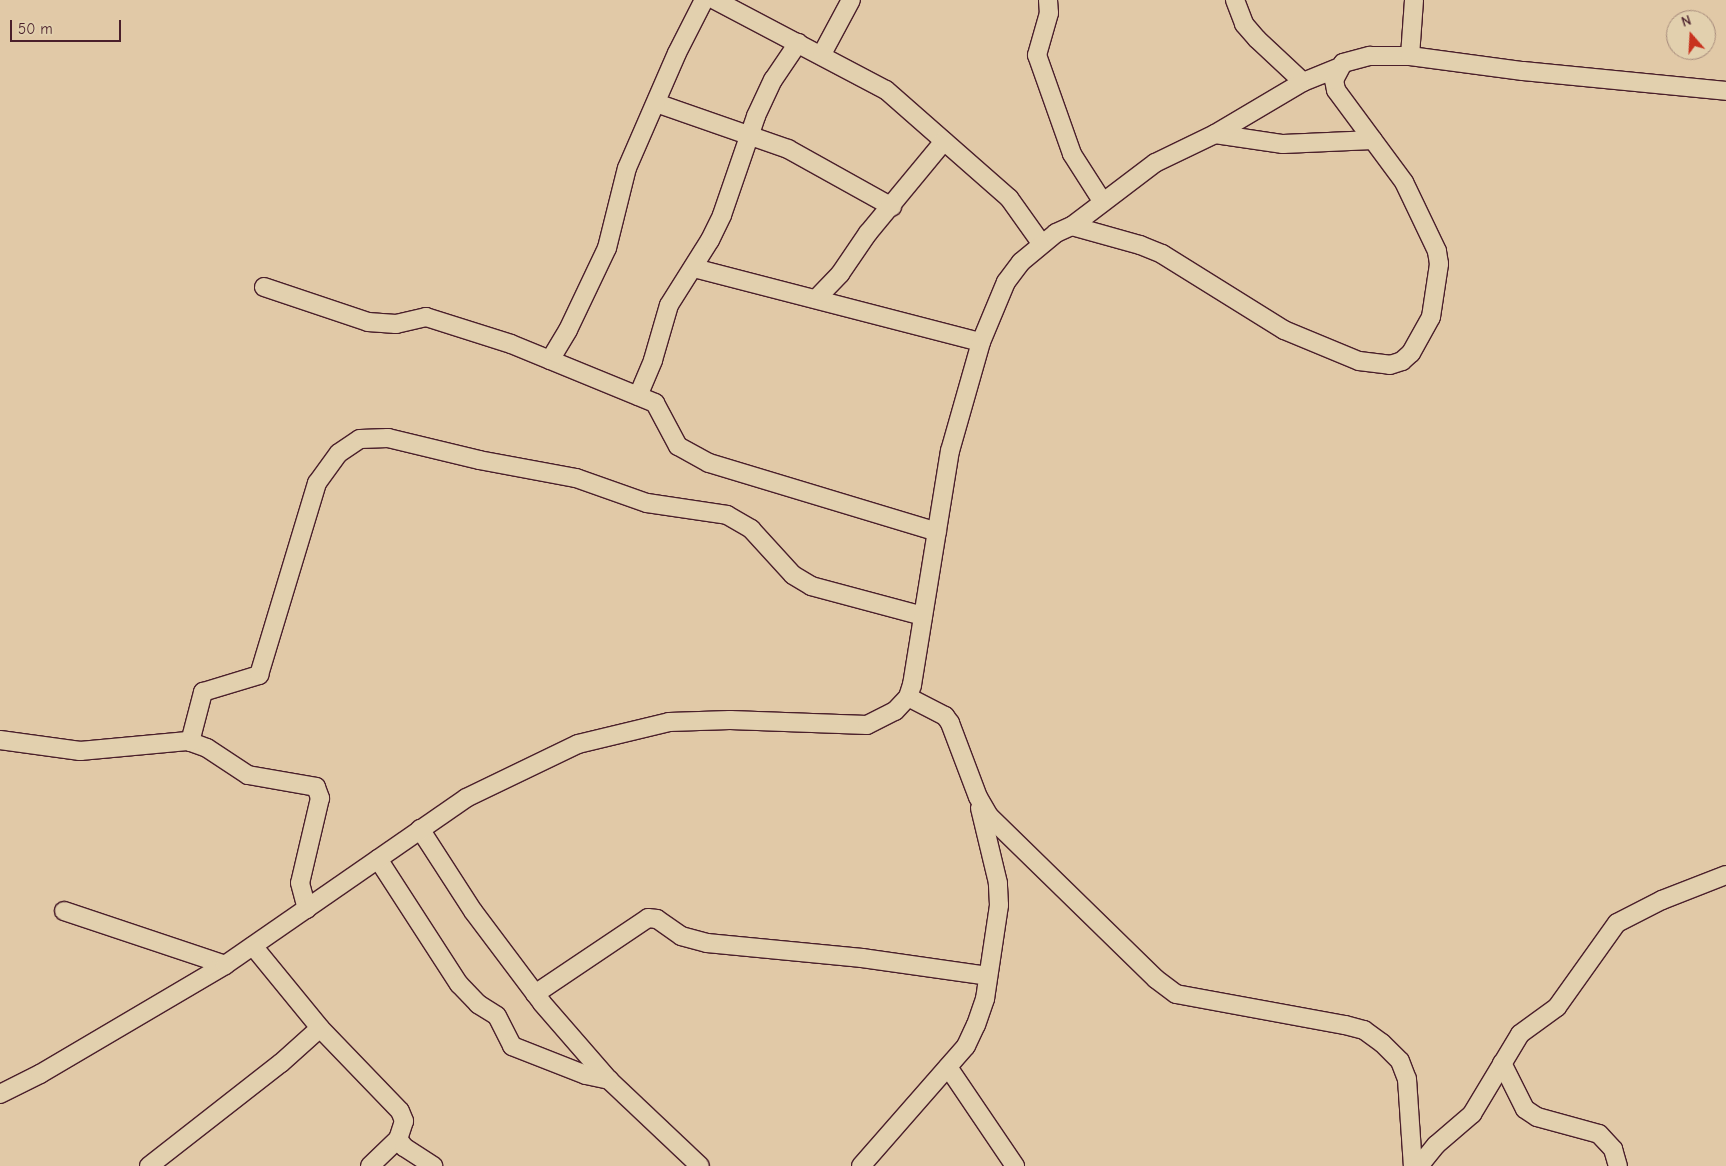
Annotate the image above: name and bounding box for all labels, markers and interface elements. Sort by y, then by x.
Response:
scale bar [12,10,124,42]
north arrow [1666,10,1716,60]
text: N [1679,12,1693,31]
text: 50 m [18,20,53,38]

